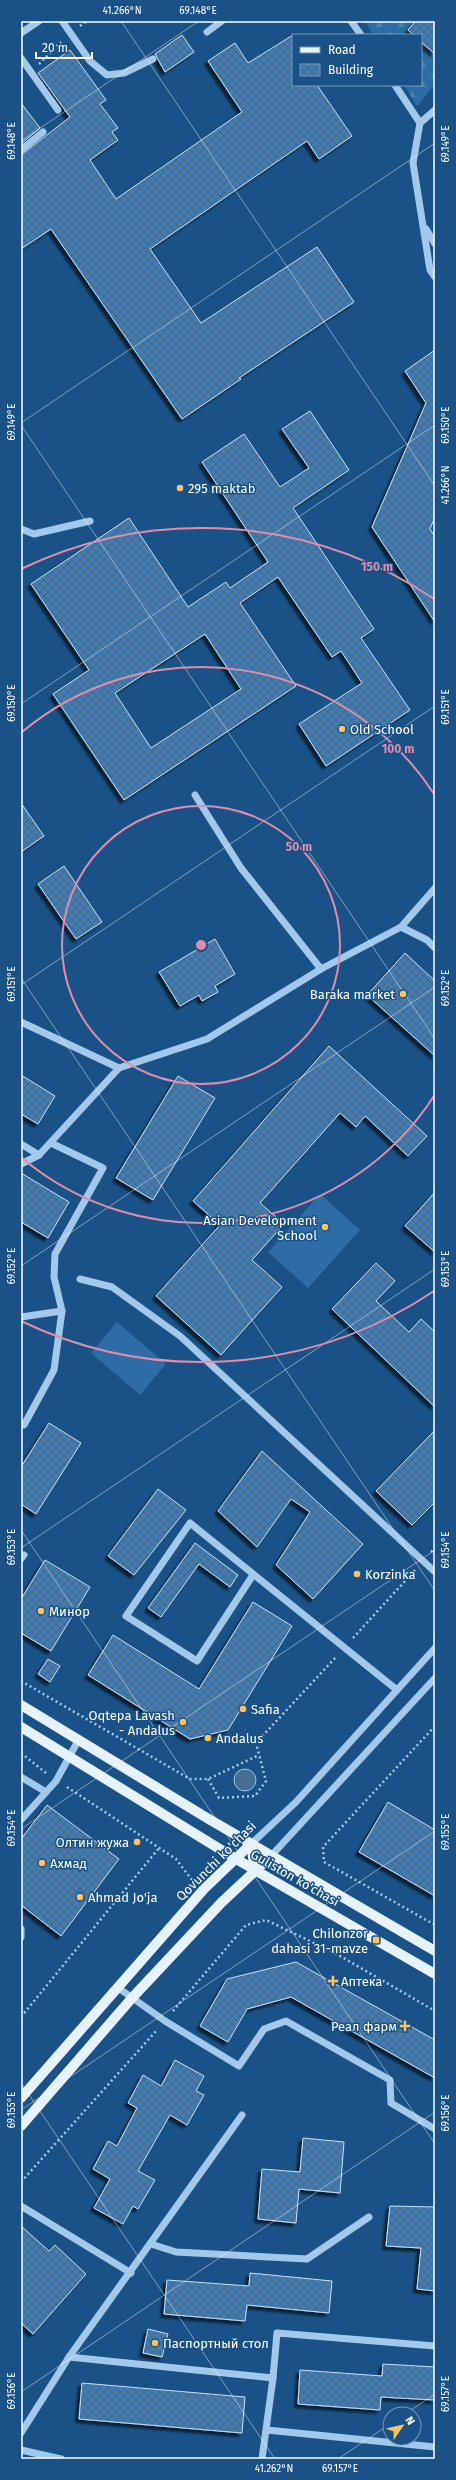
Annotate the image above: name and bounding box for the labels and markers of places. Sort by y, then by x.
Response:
place label: 295 maktab [188,481,255,496]
marker: 295 maktab [175,483,185,493]
place label: Old School [350,722,414,737]
marker: Old School [337,724,347,734]
centre of rings [194,938,208,952]
place label: Baraka market [310,987,395,1002]
marker: Baraka market [398,989,408,999]
place label: Asian Development School [203,1213,317,1243]
marker: Asian Development School [320,1222,330,1232]
place label: Korzinka [365,1567,415,1582]
marker: Korzinka [352,1569,362,1579]
place label: Минор [49,1604,90,1619]
marker: Минор [36,1606,46,1616]
place label: Safia [251,1702,280,1717]
marker: Safia [238,1704,248,1714]
place label: Oqtepa Lavash - Andalus [88,1708,175,1738]
marker: Oqtepa Lavash - Andalus [178,1717,188,1727]
place label: Andalus [216,1731,263,1746]
marker: Andalus [203,1733,213,1743]
place label: Олтин жужа [56,1835,129,1850]
marker: Олтин жужа [132,1837,142,1847]
place label: Ахмад [50,1856,87,1871]
marker: Ахмад [37,1858,47,1868]
place label: Ahmad Jo'ja [88,1890,158,1905]
marker: Ahmad Jo'ja [75,1892,85,1902]
place label: Chilonzor dahasi 31-mavze [271,1926,368,1956]
marker: Chilonzor dahasi 31-mavze [371,1935,381,1945]
place label: Аптека [341,1974,382,1989]
marker: Аптека [328,1976,338,1986]
place label: Реал фарм [331,2019,397,2034]
marker: Реал фарм [400,2021,410,2031]
place label: Паспортный стол [163,2336,269,2351]
marker: Паспортный стол [150,2338,160,2348]

